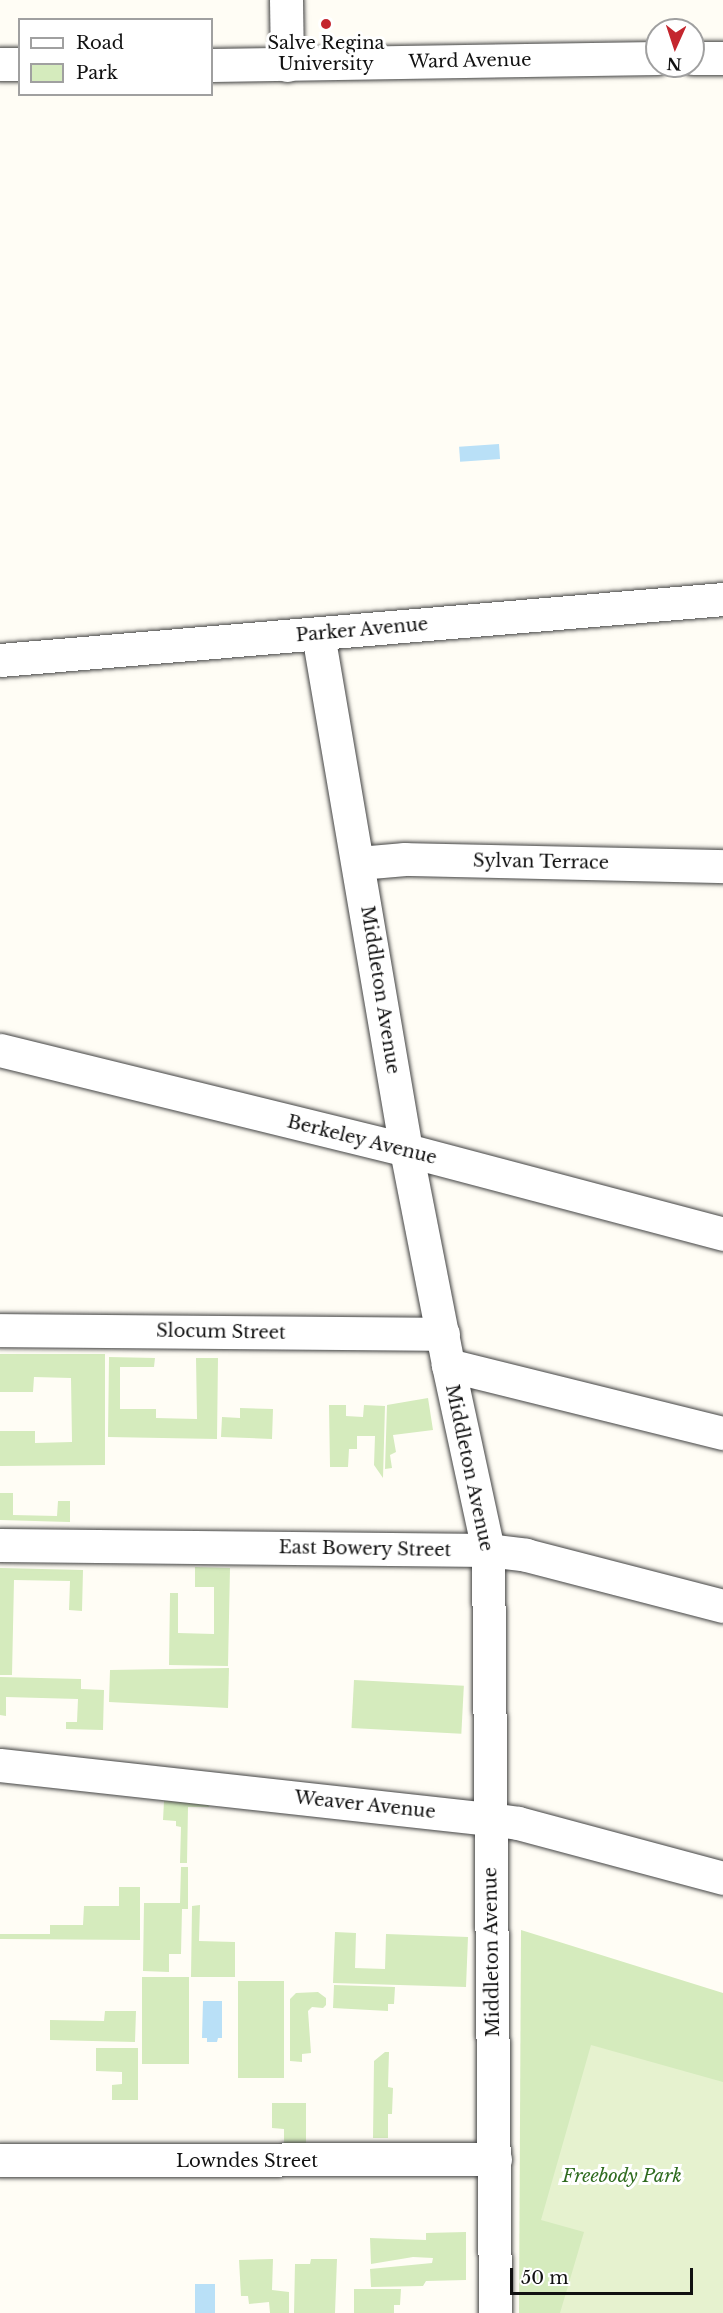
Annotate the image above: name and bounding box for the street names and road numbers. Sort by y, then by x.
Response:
street label: Ward Avenue [408,49,532,73]
street label: Parker Avenue [294,613,430,647]
street label: Sylvan Terrace [473,850,609,874]
street label: Middleton Avenue [356,904,404,1076]
street label: Berkeley Avenue [284,1111,440,1169]
street label: Slocum Street [156,1320,286,1344]
street label: Middleton Avenue [441,1382,497,1554]
street label: East Bowery Street [278,1537,452,1561]
street label: Weaver Avenue [293,1787,437,1823]
street label: Middleton Avenue [480,1866,504,2038]
street label: Lowndes Street [176,2150,318,2172]

